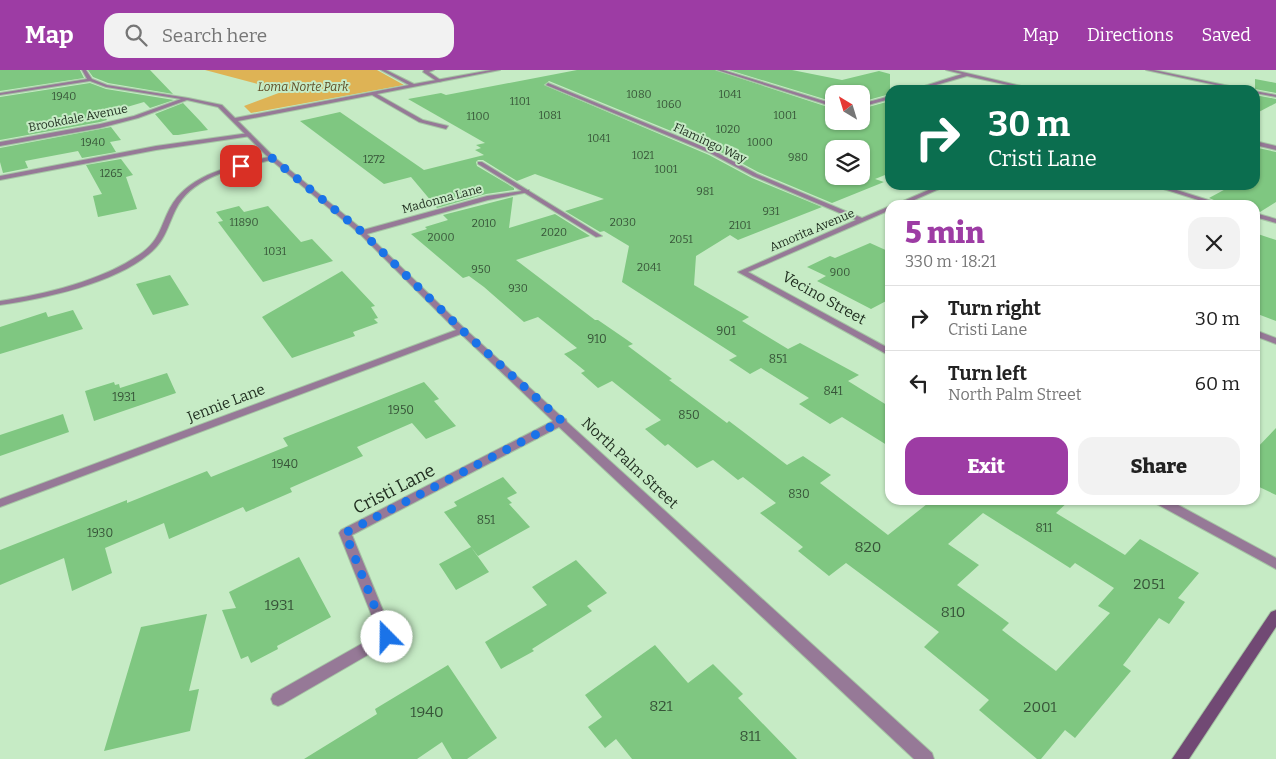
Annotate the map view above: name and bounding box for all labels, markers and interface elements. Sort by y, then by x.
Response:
search box [104,13,454,58]
text: Map [25,21,74,49]
icon: search [122,21,150,49]
text: Search here [162,24,267,47]
text: Map [1023,24,1059,46]
text: Directions [1087,24,1174,46]
text: Saved [1202,24,1251,46]
park label: Loma Norte Park [257,80,349,94]
north arrow [825,85,870,130]
map controls [825,85,870,185]
house number: 1080 [626,88,652,101]
house number: 1041 [719,88,742,101]
house number: 1940 [52,90,76,103]
house number: 1101 [510,95,531,108]
house number: 1060 [656,98,682,111]
street label: Brookdale Avenue [27,102,129,134]
text: 30 m [988,103,1070,145]
icon: right [905,105,970,170]
house number: 1081 [539,109,562,122]
house number: 1001 [774,109,797,122]
house number: 1100 [466,110,490,123]
street label: Flamingo Way [671,120,749,166]
house number: 1020 [716,123,740,136]
house number: 1041 [588,132,611,145]
house number: 1940 [81,136,105,149]
house number: 1000 [747,136,773,149]
button: layers [825,140,870,185]
pin [220,145,262,187]
text: Cristi Lane [988,145,1097,172]
house number: 1021 [632,149,655,162]
house number: 980 [788,151,808,164]
icon: arrive [227,152,255,180]
house number: 1272 [363,153,385,166]
house number: 1001 [655,163,678,176]
house number: 1265 [100,167,122,180]
street label: Madonna Lane [400,182,484,216]
house number: 981 [696,185,714,198]
house number: 931 [763,205,780,218]
street label: Amorita Avenue [768,206,856,254]
text: 5 min [905,215,985,251]
house number: 11890 [229,216,259,229]
house number: 2030 [610,216,636,229]
house number: 2010 [472,217,496,230]
button: close [1188,217,1240,269]
house number: 2101 [729,219,751,232]
house number: 2020 [541,226,567,239]
house number: 2000 [427,231,455,244]
house number: 2051 [669,233,693,246]
house number: 1031 [264,245,287,258]
text: 330 m · 18:21 [905,252,996,271]
house number: 2041 [637,261,661,274]
house number: 950 [471,263,491,276]
house number: 900 [830,266,850,279]
street label: Vecino Street [779,268,870,329]
house number: 930 [508,282,528,295]
text: Turn right [948,297,1041,320]
icon: right [905,304,933,332]
text: 30 m [1195,307,1240,330]
text: Cristi Lane [948,320,1027,339]
house number: 901 [716,324,736,338]
house number: 910 [587,332,607,346]
house number: 851 [769,352,787,366]
text: Turn left [948,362,1027,385]
icon: left [905,369,933,397]
text: 60 m [1195,372,1240,395]
street label: Jennie Lane [184,380,267,426]
house number: 841 [823,384,843,398]
text: North Palm Street [948,385,1082,404]
house number: 1931 [112,390,136,404]
house number: 1950 [388,403,414,417]
house number: 850 [678,408,700,422]
street label: North Palm Street [578,414,682,513]
button: Exit [905,437,1068,495]
button: Share [1078,437,1240,495]
house number: 1940 [272,457,298,471]
street label: Cristi Lane [349,459,439,519]
house number: 830 [788,487,810,501]
house number: 851 [477,513,495,527]
house number: 811 [1036,521,1053,535]
house number: 1930 [87,526,113,540]
house number: 820 [855,538,881,556]
house number: 2051 [1133,575,1165,593]
house number: 1931 [264,596,294,614]
house number: 810 [941,603,965,621]
position arrow [360,610,412,662]
house number: 821 [649,697,673,715]
house number: 2001 [1023,698,1057,716]
house number: 1940 [410,703,444,721]
house number: 811 [739,727,761,745]

